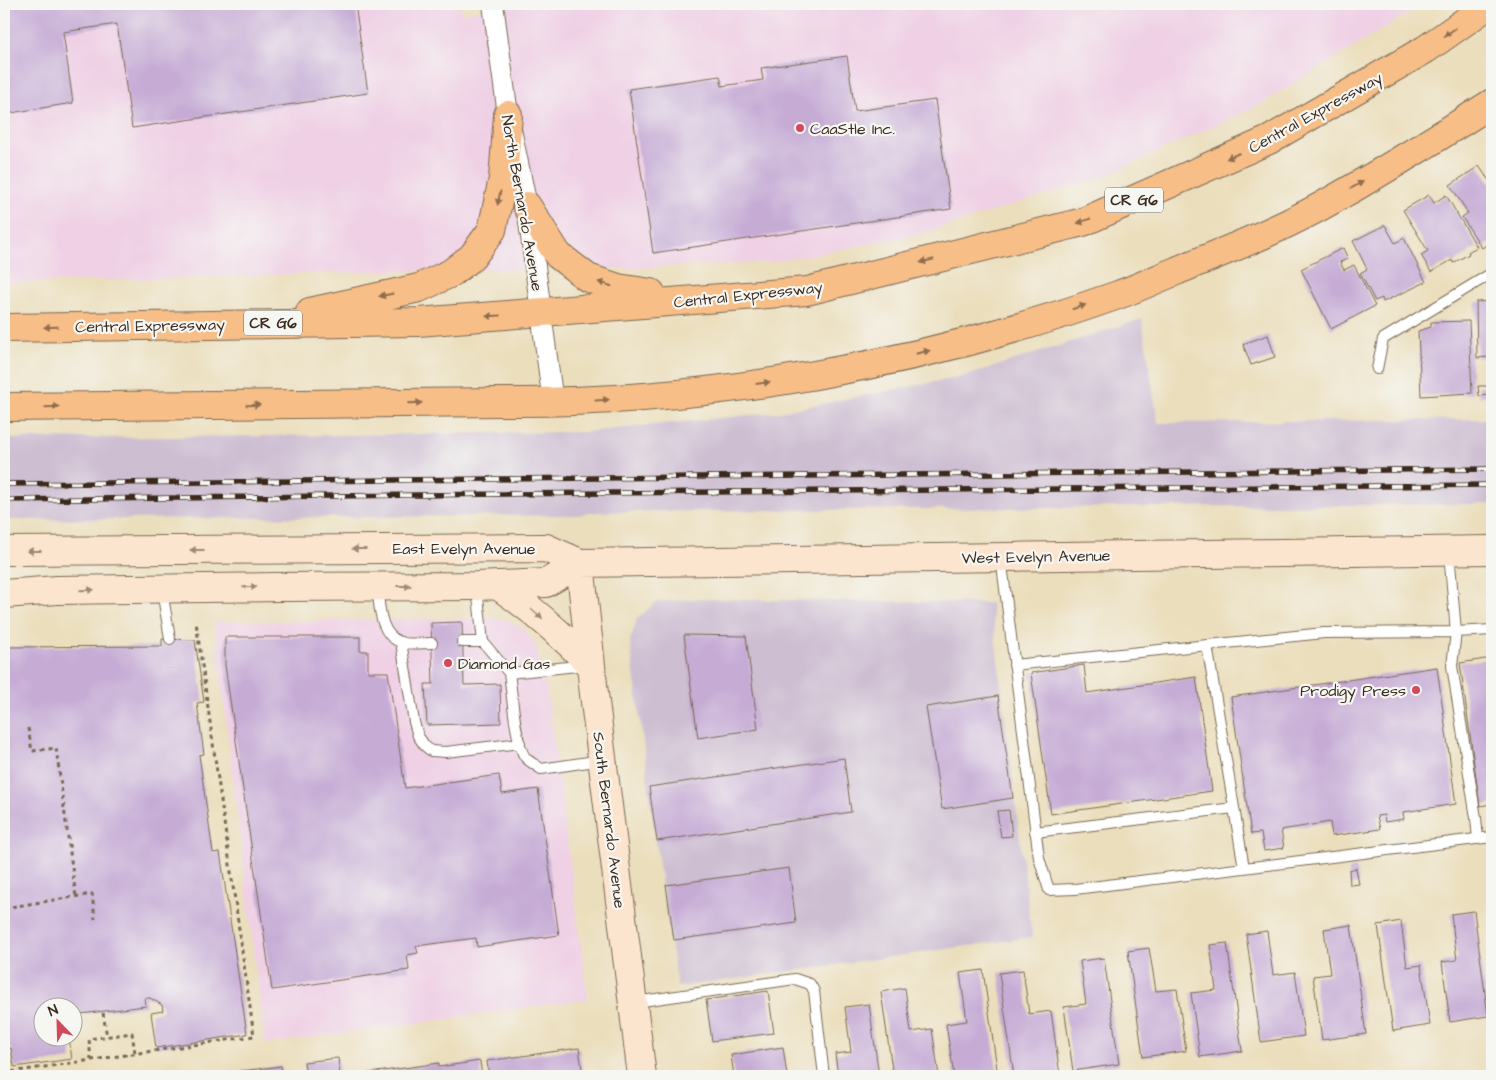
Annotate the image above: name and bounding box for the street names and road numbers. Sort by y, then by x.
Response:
street label: Central Expressway [1245,67,1387,160]
street label: North Bernardo Avenue [496,114,548,293]
road number: CR G6 [1105,188,1163,212]
street label: Central Expressway [673,276,824,315]
road number: CR G6 [244,310,302,336]
street label: Central Expressway [75,314,225,339]
street label: East Evelyn Avenue [393,538,536,561]
street label: West Evelyn Avenue [961,545,1111,570]
street label: South Bernardo Avenue [587,731,631,910]

